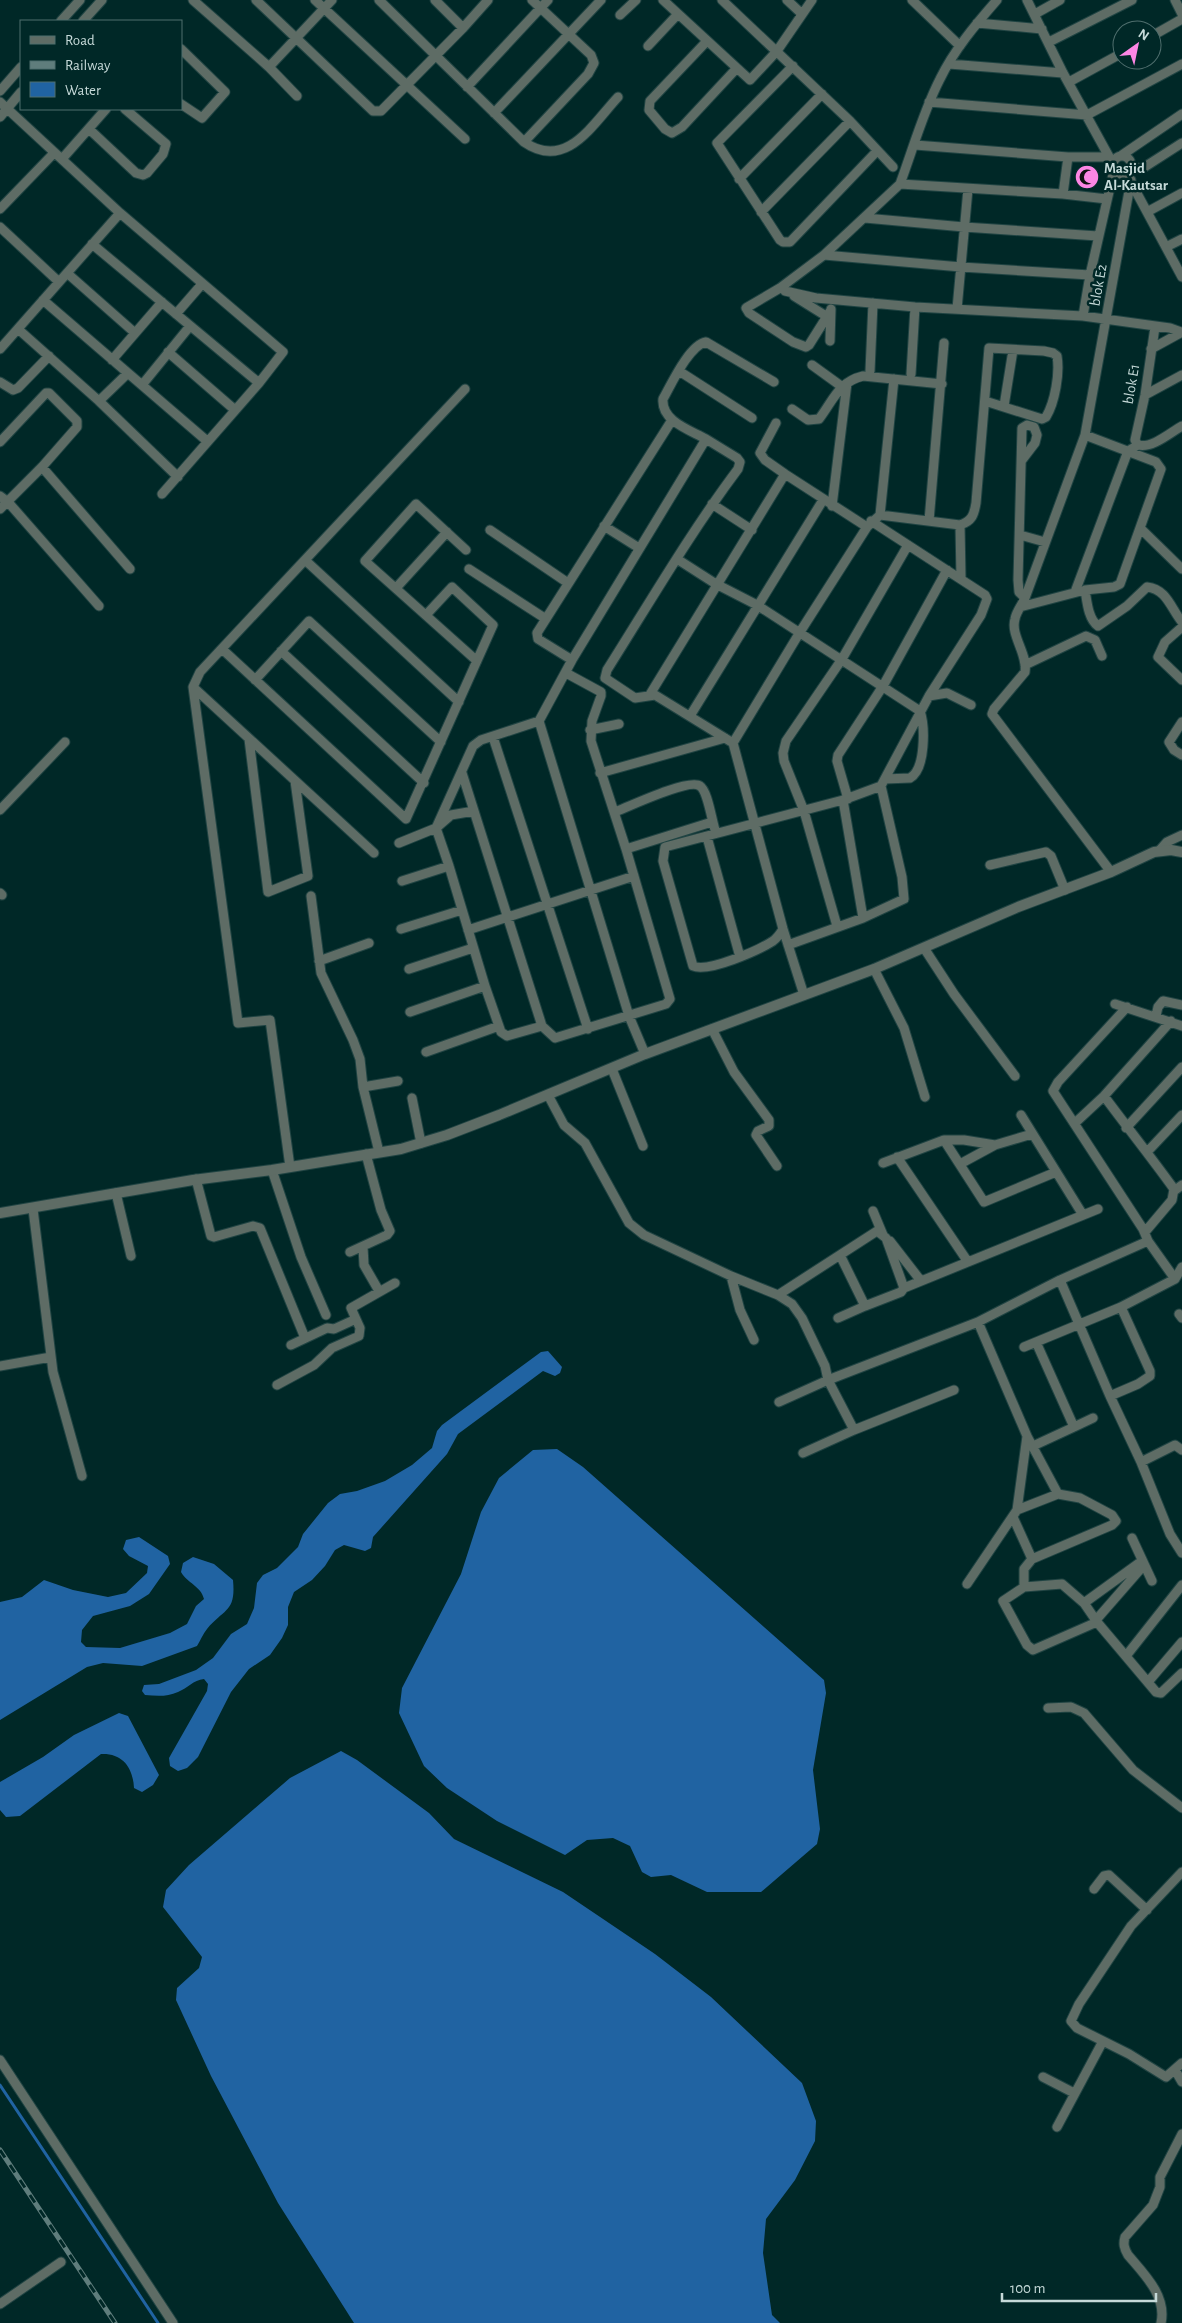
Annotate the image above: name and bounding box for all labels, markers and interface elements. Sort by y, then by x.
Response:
legend [20,20,182,110]
north arrow [1112,20,1162,70]
text: N [1136,26,1151,43]
text: Road [65,33,95,48]
text: Railway [65,58,111,73]
text: Water [65,83,101,98]
place label: Masjid Al-Kautsar [1104,161,1169,193]
mosque icon: Masjid Al-Kautsar [1074,164,1100,190]
street label: blok E2 [1087,263,1110,307]
street label: blok E1 [1121,363,1142,405]
scale bar [1002,2270,1156,2302]
text: 100 m [1010,2281,1045,2296]

